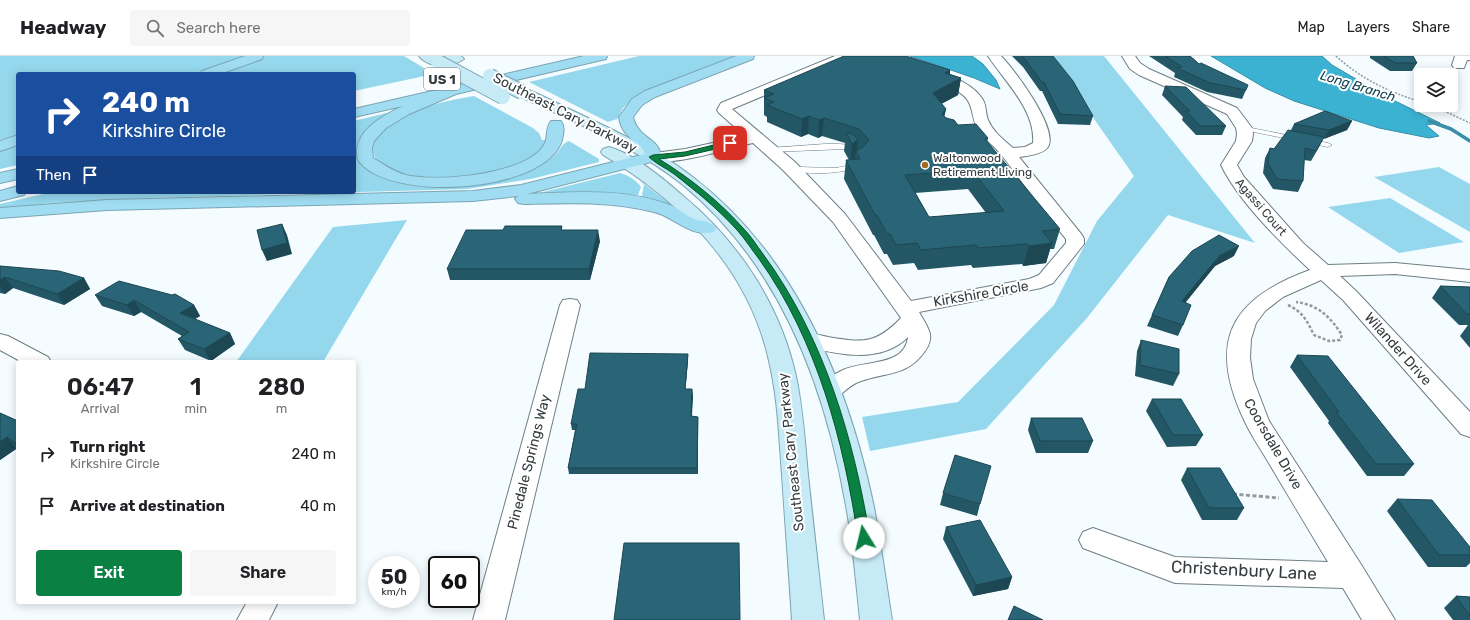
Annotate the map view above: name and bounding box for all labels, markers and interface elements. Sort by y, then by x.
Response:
search box [130,10,410,46]
text: Headway [20,16,106,39]
icon: search [144,17,166,39]
text: Search here [176,19,261,37]
text: Map [1298,19,1325,36]
text: Layers [1347,19,1390,36]
text: Share [1412,19,1450,36]
water label: Long Branch [1318,67,1397,105]
road number: US 1 [424,68,460,90]
map controls [1414,68,1458,112]
button: layers [1414,68,1458,112]
street label: Southeast Cary Parkway [490,69,640,157]
text: 240 m [102,86,190,119]
icon: right [36,88,88,140]
text: Kirkshire Circle [102,120,226,142]
pin [713,126,747,160]
icon: arrive [719,132,741,154]
place label: Waltonwood Retirement Living [933,151,1032,179]
marker: Waltonwood Retirement Living [920,160,930,170]
icon: arrive [79,164,101,186]
text: Then [36,166,71,184]
street label: Agassi Court [1232,176,1290,239]
street label: Kirkshire Circle [932,277,1030,311]
street label: Wilander Drive [1361,309,1435,389]
street label: Southeast Cary Parkway [774,372,808,532]
text: 06:47 [67,373,134,401]
text: 1 [190,373,202,401]
text: 280 [258,373,305,401]
street label: Pinedale Springs Way [504,392,554,531]
street label: Coorsdale Drive [1240,395,1306,493]
text: Arrival [81,401,120,416]
text: min [185,401,207,416]
text: m [276,401,287,416]
text: Turn right [70,438,145,456]
icon: right [36,443,58,465]
text: 240 m [291,445,336,463]
text: Kirkshire Circle [70,456,160,471]
icon: arrive [36,495,58,517]
text: Arrive at destination [70,497,225,515]
text: 40 m [300,497,336,515]
position arrow [843,517,885,559]
button: Exit [36,550,182,596]
button: Share [190,550,336,596]
speed limit sign: 60 [428,556,480,608]
street label: Christenbury Lane [1171,556,1317,584]
text: 50 [381,565,407,589]
text: km/h [382,586,406,598]

